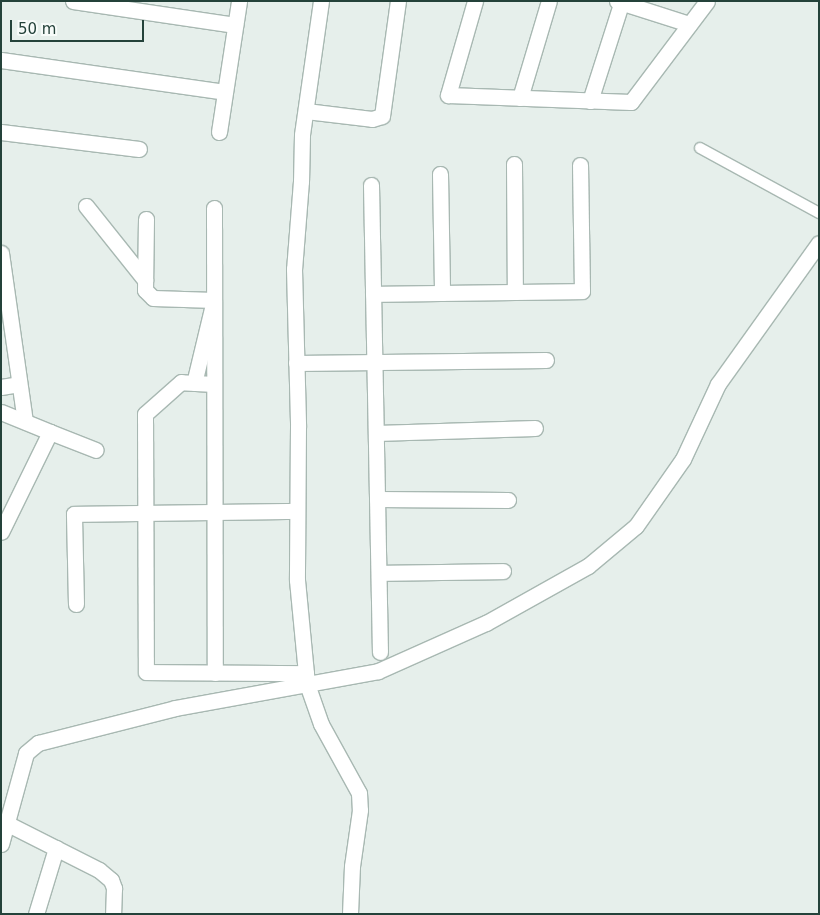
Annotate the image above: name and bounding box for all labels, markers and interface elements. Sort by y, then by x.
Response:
scale bar [12,10,146,42]
text: 50 m [18,20,56,38]

